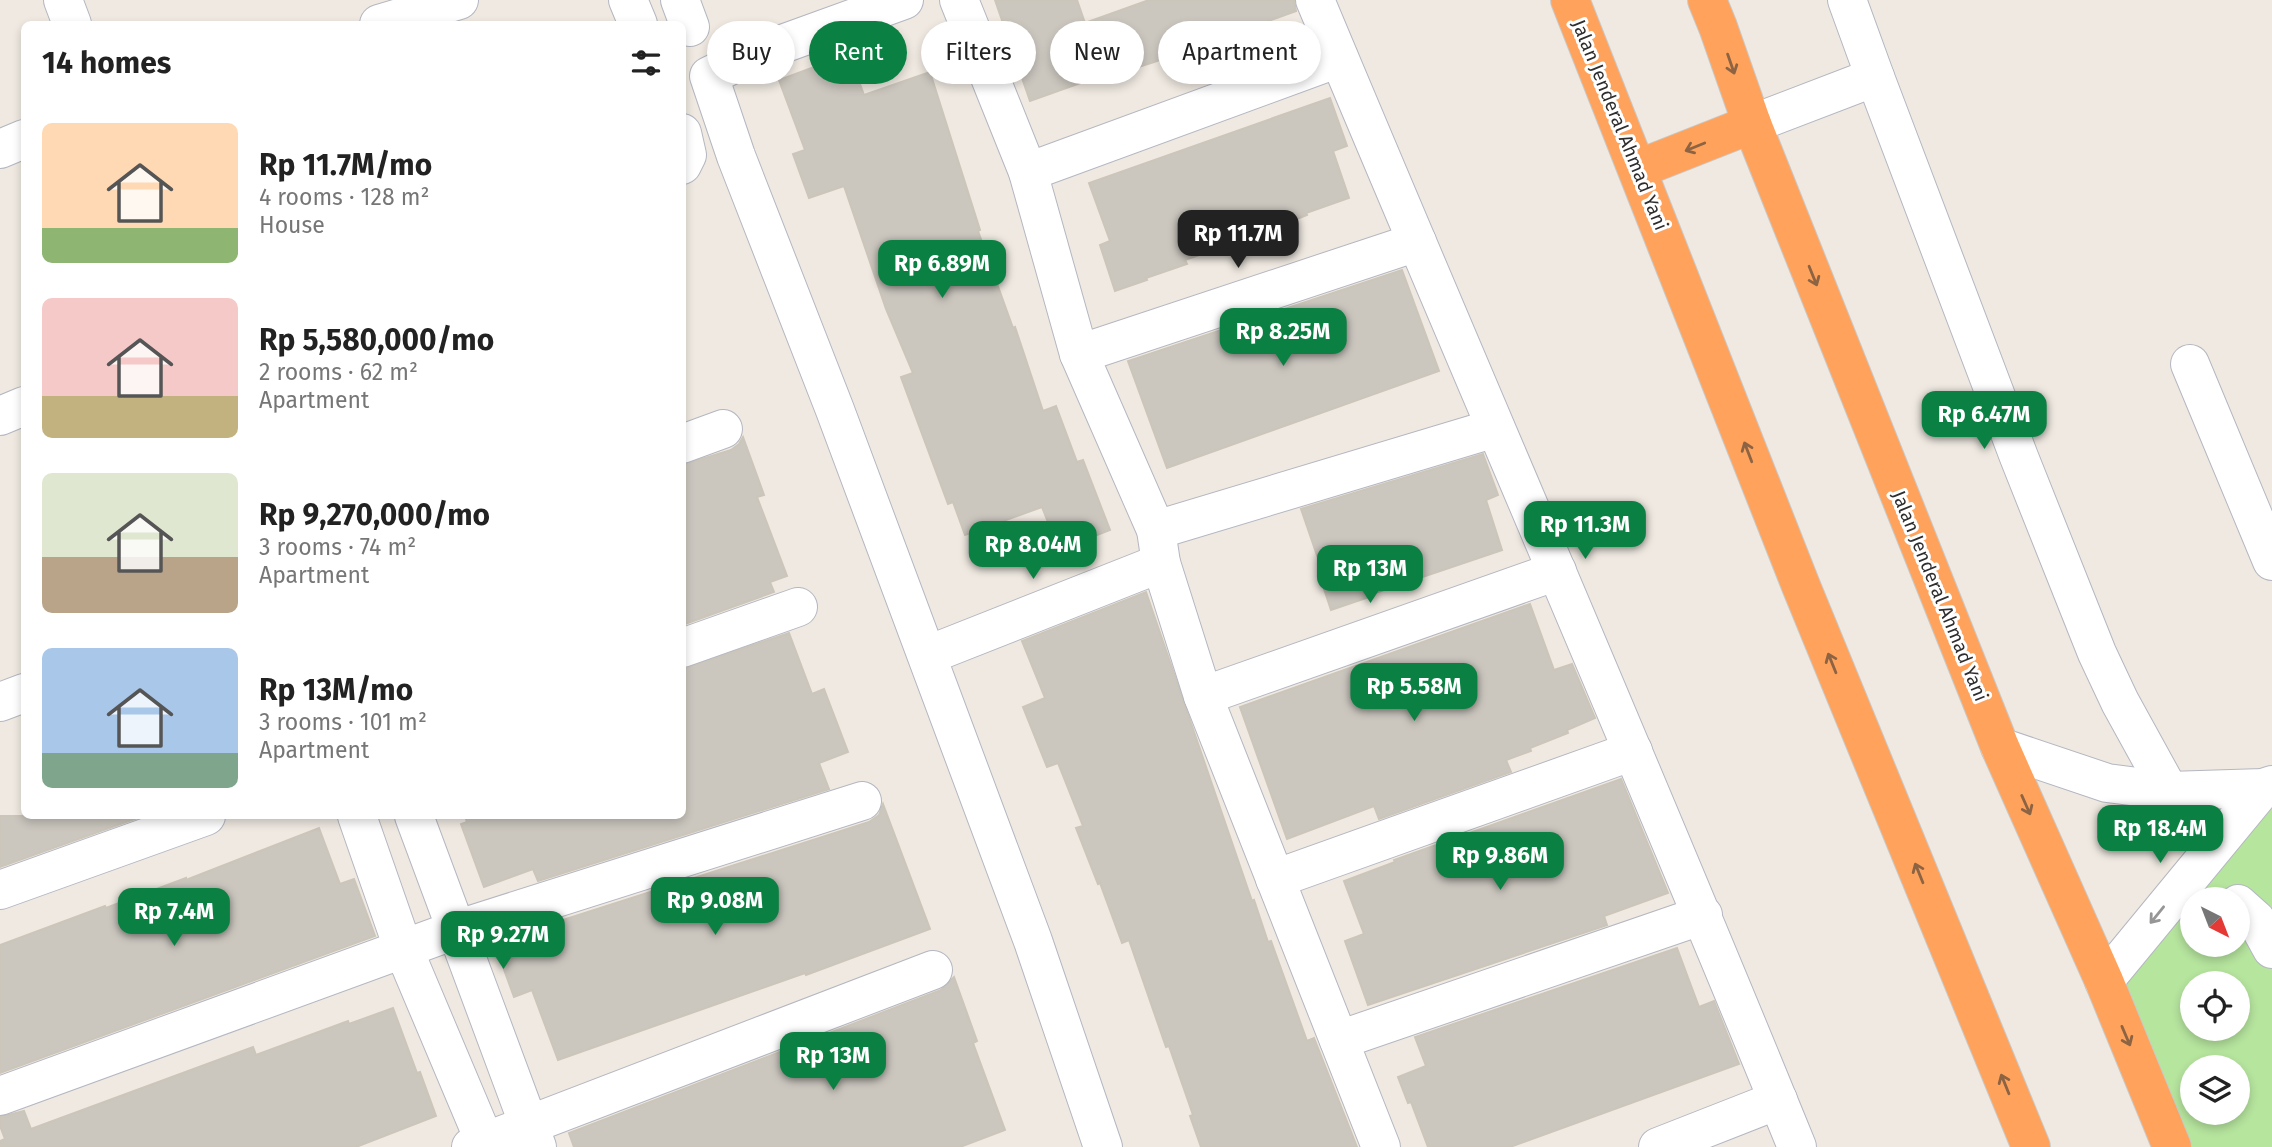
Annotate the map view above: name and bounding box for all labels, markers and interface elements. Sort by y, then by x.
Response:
street label: Jalan Jenderal Ahmad Yani [1567,16,1673,234]
chip: Buy [707,21,795,84]
chip: Rent [809,21,907,84]
chip: Filters [921,21,1036,84]
chip: New [1050,21,1144,84]
chip: Apartment [1158,21,1321,84]
icon: filters [627,44,665,82]
text: 14 homes [42,45,171,81]
one-way arrow [1726,52,1738,74]
one-way arrow [1685,141,1707,154]
text: Rp 11.7M/mo [259,147,432,183]
icon: home [98,151,182,235]
text: 4 rooms · 128 m² [259,183,429,211]
pin: Rp 11.7M [1166,210,1310,270]
text: House [259,211,325,239]
text: Rp 11.7M [1194,219,1282,247]
pin: Rp 6.89M [870,240,1014,300]
text: Rp 6.89M [894,249,990,277]
one-way arrow [1807,265,1820,286]
pin: Rp 8.25M [1211,308,1355,368]
text: Rp 8.25M [1236,317,1330,345]
text: Rp 5,580,000/mo [259,322,494,358]
icon: home [98,326,182,410]
text: 2 rooms · 62 m² [259,358,418,386]
text: Apartment [259,386,369,414]
pin: Rp 6.47M [1912,392,2056,451]
text: Rp 6.47M [1938,400,2030,428]
one-way arrow [1741,441,1754,463]
street label: Jalan Jenderal Ahmad Yani [1887,487,1993,705]
text: Rp 9,270,000/mo [259,497,490,533]
icon: home [98,501,182,585]
pin: Rp 11.3M [1513,502,1657,561]
text: Rp 11.3M [1540,510,1630,538]
pin: Rp 8.04M [961,522,1105,581]
text: Rp 8.04M [985,530,1081,558]
text: 3 rooms · 74 m² [259,533,416,561]
pin: Rp 13M [1313,546,1427,605]
text: Rp 13M [1333,554,1407,582]
text: Apartment [259,561,369,589]
one-way arrow [1825,653,1838,674]
pin: Rp 5.58M [1342,664,1486,723]
text: Rp 13M/mo [259,672,413,708]
text: Rp 5.58M [1366,672,1462,700]
icon: home [98,676,182,760]
text: 3 rooms · 101 m² [259,708,427,736]
text: Apartment [259,736,369,764]
one-way arrow [2020,794,2033,815]
pin: Rp 18.4M [2088,806,2232,865]
text: Rp 18.4M [2113,814,2207,842]
pin: Rp 9.86M [1428,832,1572,892]
text: Rp 9.86M [1452,841,1548,869]
one-way arrow [1912,863,1925,885]
pin: Rp 9.08M [643,878,787,937]
text: Rp 9.08M [667,886,763,914]
north arrow [2180,887,2250,957]
map controls [2180,887,2250,1125]
pin: Rp 7.4M [109,888,239,948]
text: Rp 7.4M [134,897,214,925]
one-way arrow [2149,906,2165,924]
pin: Rp 9.27M [431,912,575,971]
text: Rp 9.27M [457,920,549,948]
button: locate [2180,971,2250,1041]
one-way arrow [2121,1025,2134,1046]
pin: Rp 13M [776,1032,890,1092]
text: Rp 13M [796,1041,870,1069]
button: layers [2180,1055,2250,1125]
one-way arrow [1998,1073,2011,1095]

